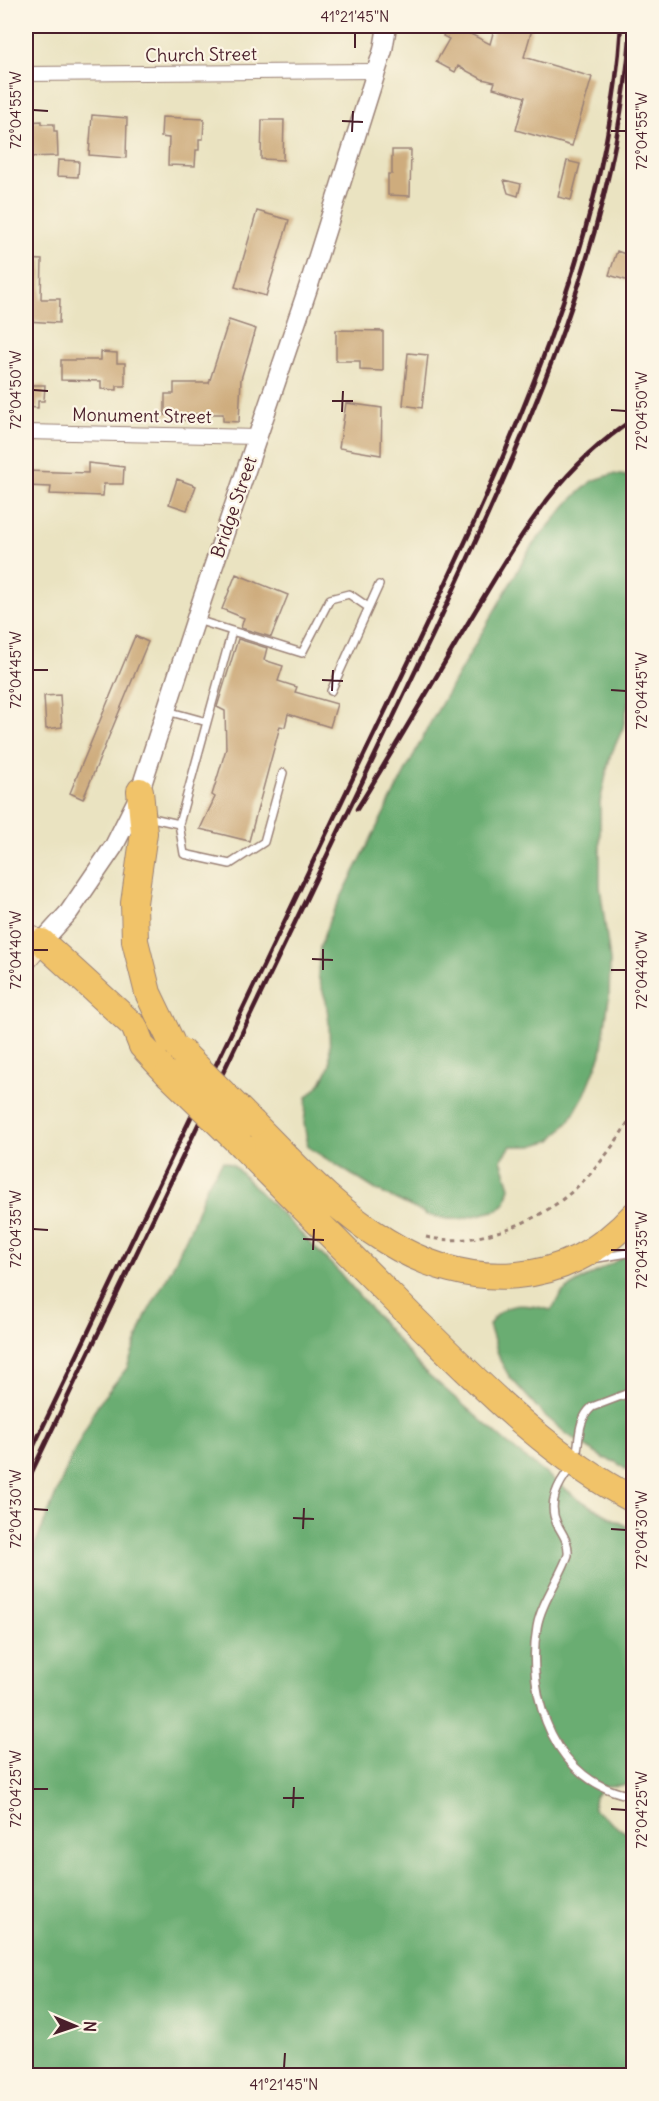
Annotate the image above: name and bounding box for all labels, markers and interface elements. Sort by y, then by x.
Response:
text: 41°21'45"N [321,7,389,26]
street label: Church Street [145,42,257,67]
text: 72°04'55"W [6,71,25,149]
text: 72°04'55"W [632,92,651,170]
text: 72°04'50"W [6,350,25,430]
text: 72°04'50"W [632,371,651,451]
street label: Monument Street [72,403,212,428]
street label: Bridge Street [205,453,262,561]
text: 72°04'45"W [6,631,25,709]
text: 72°04'45"W [632,652,651,730]
text: 72°04'40"W [6,910,25,989]
text: 72°04'40"W [632,930,651,1009]
text: 72°04'35"W [6,1190,25,1268]
text: 72°04'35"W [632,1211,651,1289]
text: 72°04'30"W [6,1469,25,1549]
text: 72°04'30"W [632,1490,651,1570]
text: 72°04'25"W [6,1750,25,1828]
text: 72°04'25"W [632,1771,651,1849]
north arrow [45,1996,105,2056]
text: N [80,2021,100,2032]
text: 41°21'45"N [250,2075,318,2094]

